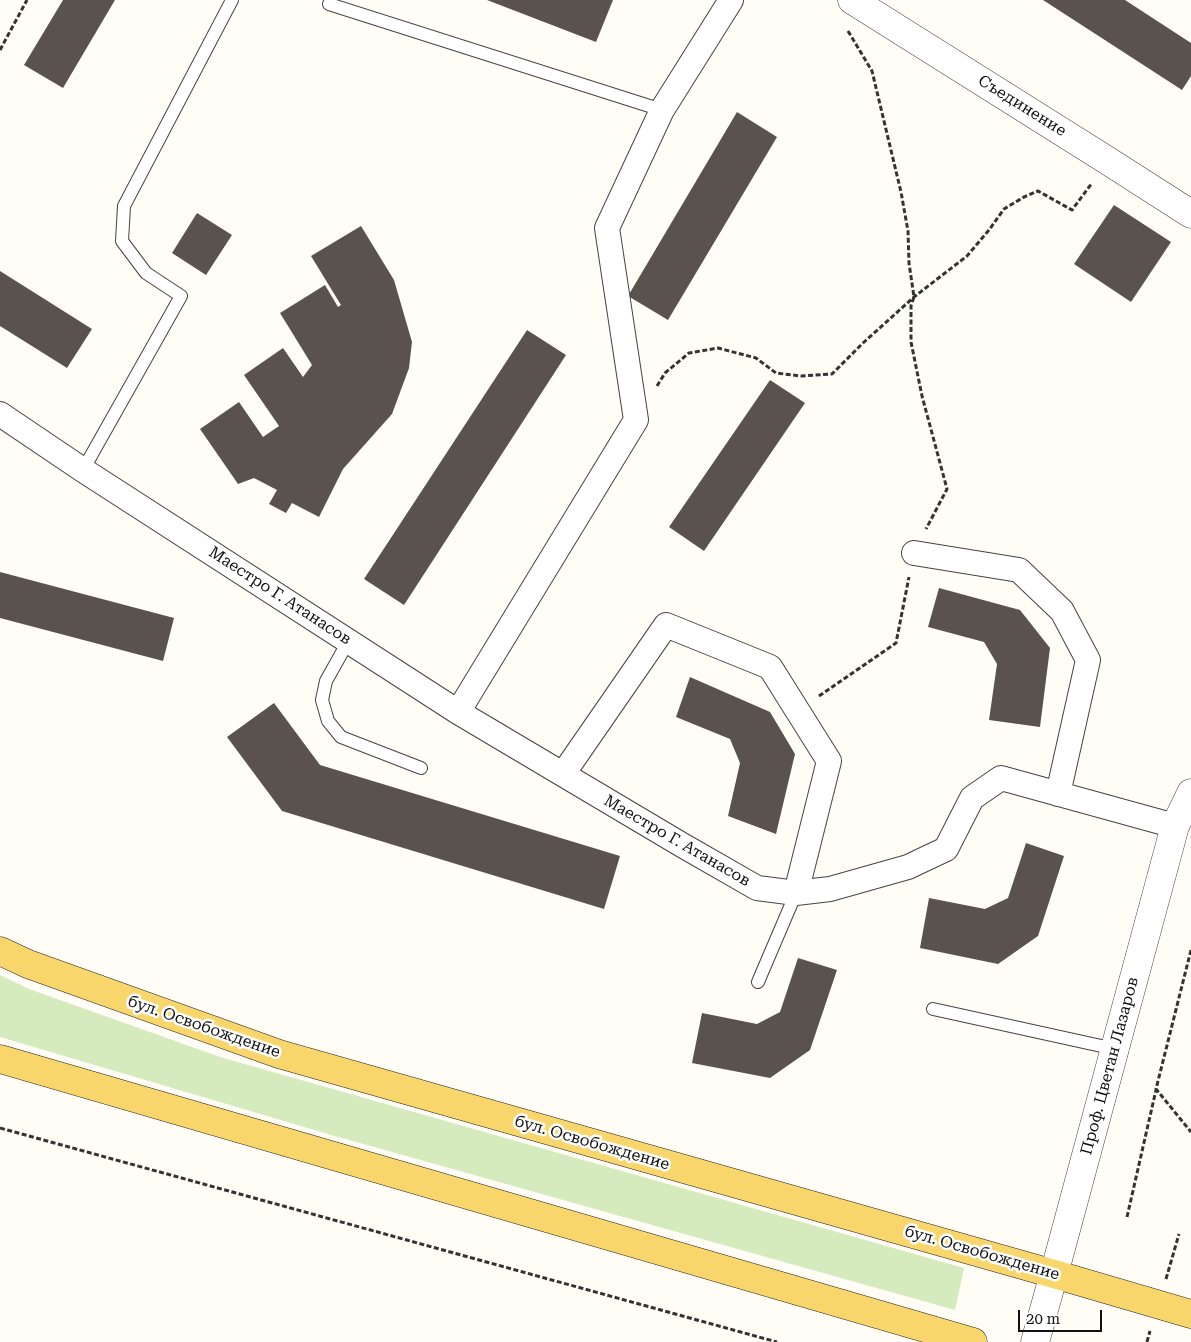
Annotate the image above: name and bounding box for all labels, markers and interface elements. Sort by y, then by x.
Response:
street label: Съединение [974,71,1070,141]
street label: Маестро Г. Атанасов [205,543,355,649]
street label: Маестро Г. Атанасов [600,791,754,891]
street label: Проф. Цветан Лазаров [1077,975,1143,1157]
street label: бул. Освобождение [125,992,283,1062]
street label: бул. Освобождение [512,1112,672,1174]
street label: бул. Освобождение [902,1222,1062,1284]
scale bar [1021,1300,1105,1332]
text: 20 m [1026,1310,1060,1328]

